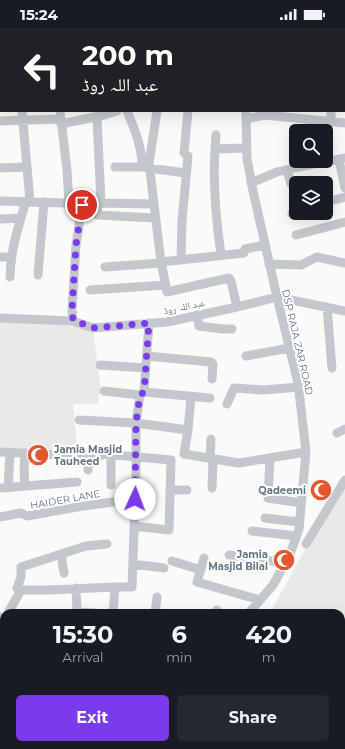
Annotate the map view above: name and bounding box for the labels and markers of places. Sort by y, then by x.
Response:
pin [65,188,99,222]
mosque icon: Jamia Masjid Tauheed [25,442,51,468]
place label: Jamia Masjid Tauheed [53,443,122,468]
mosque icon: Qadeemi [308,477,334,503]
place label: Qadeemi [258,484,306,497]
mosque icon: Jamia Masjid Bilal [271,547,297,573]
place label: Jamia Masjid Bilal [208,548,268,573]

